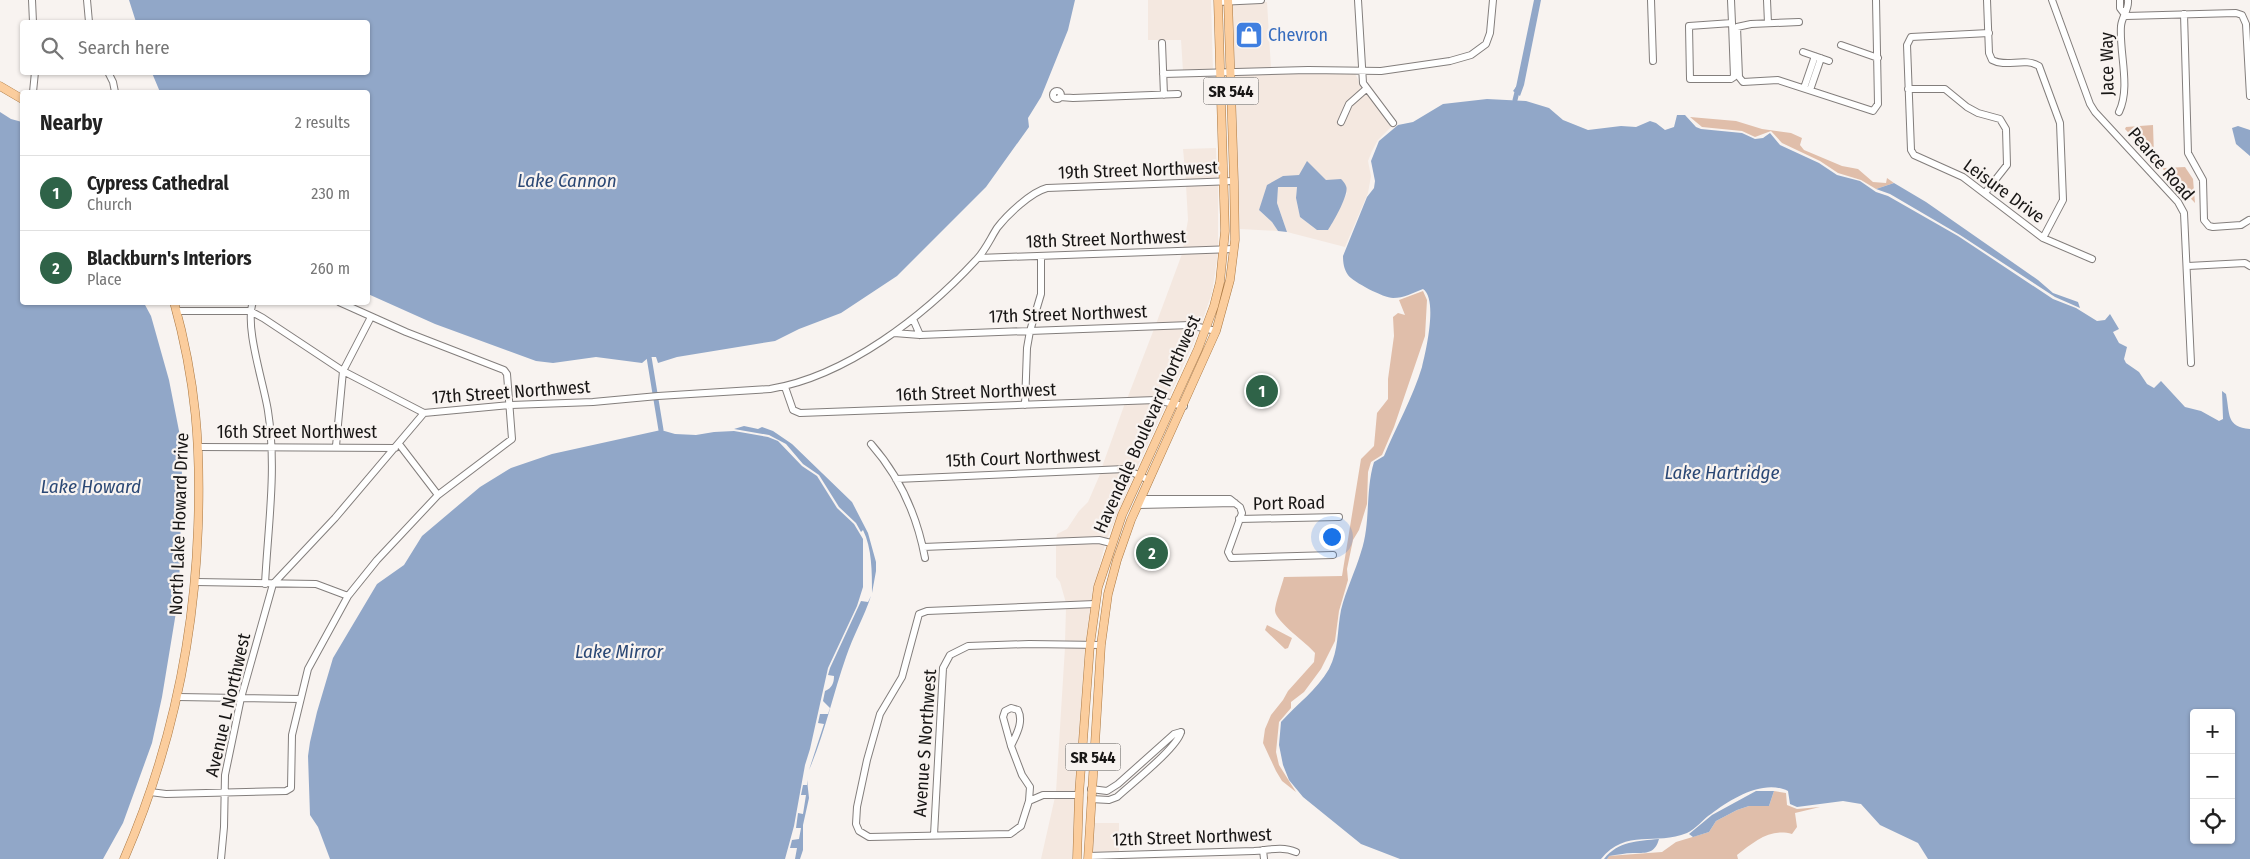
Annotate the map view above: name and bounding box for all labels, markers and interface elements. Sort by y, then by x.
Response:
search box [20,20,370,75]
shop icon: Chevron [1234,20,1264,50]
place label: Chevron [1268,24,1328,46]
street label: Jace Way [2095,32,2119,96]
icon: search [38,34,66,62]
text: Search here [78,36,170,59]
road number: SR 544 [1204,78,1258,104]
text: Nearby [40,110,102,136]
text: 2 results [295,113,350,132]
street label: Pearce Road [2123,123,2199,205]
street label: Leisure Drive [1959,154,2049,228]
street label: 19th Street Northwest [1058,156,1219,184]
water label: Lake Cannon [517,169,617,192]
text: Cypress Cathedral [87,172,229,195]
text: 1 [53,184,59,203]
text: 230 m [311,184,350,203]
text: Church [87,195,132,214]
street label: 18th Street Northwest [1025,225,1187,253]
text: Blackburn's Interiors [87,247,252,270]
text: 2 [52,259,60,278]
text: 260 m [311,259,350,278]
text: Place [87,270,122,289]
street label: 17th Street Northwest [988,300,1148,328]
street label: Havendale Boulevard Northwest [1089,311,1205,537]
pin: 1 [1246,372,1278,410]
street label: 17th Street Northwest [431,375,591,409]
street label: 16th Street Northwest [895,378,1057,406]
street label: 16th Street Northwest [217,421,377,443]
street label: North Lake Howard Drive [165,432,193,616]
street label: 15th Court Northwest [945,444,1101,472]
water label: Lake Hartridge [1664,461,1780,484]
water label: Lake Howard [41,475,141,498]
street label: Port Road [1253,491,1325,515]
your location [1319,524,1345,550]
pin: 2 [1136,534,1168,572]
street label: Avenue L Northwest [201,631,255,779]
water label: Lake Mirror [575,640,664,663]
street label: Avenue S Northwest [909,668,941,817]
map controls [2190,709,2235,844]
button: + [2190,709,2235,754]
road number: SR 544 [1066,744,1120,770]
button: − [2190,754,2235,799]
button: locate [2190,799,2235,844]
street label: 12th Street Northwest [1112,823,1272,851]

